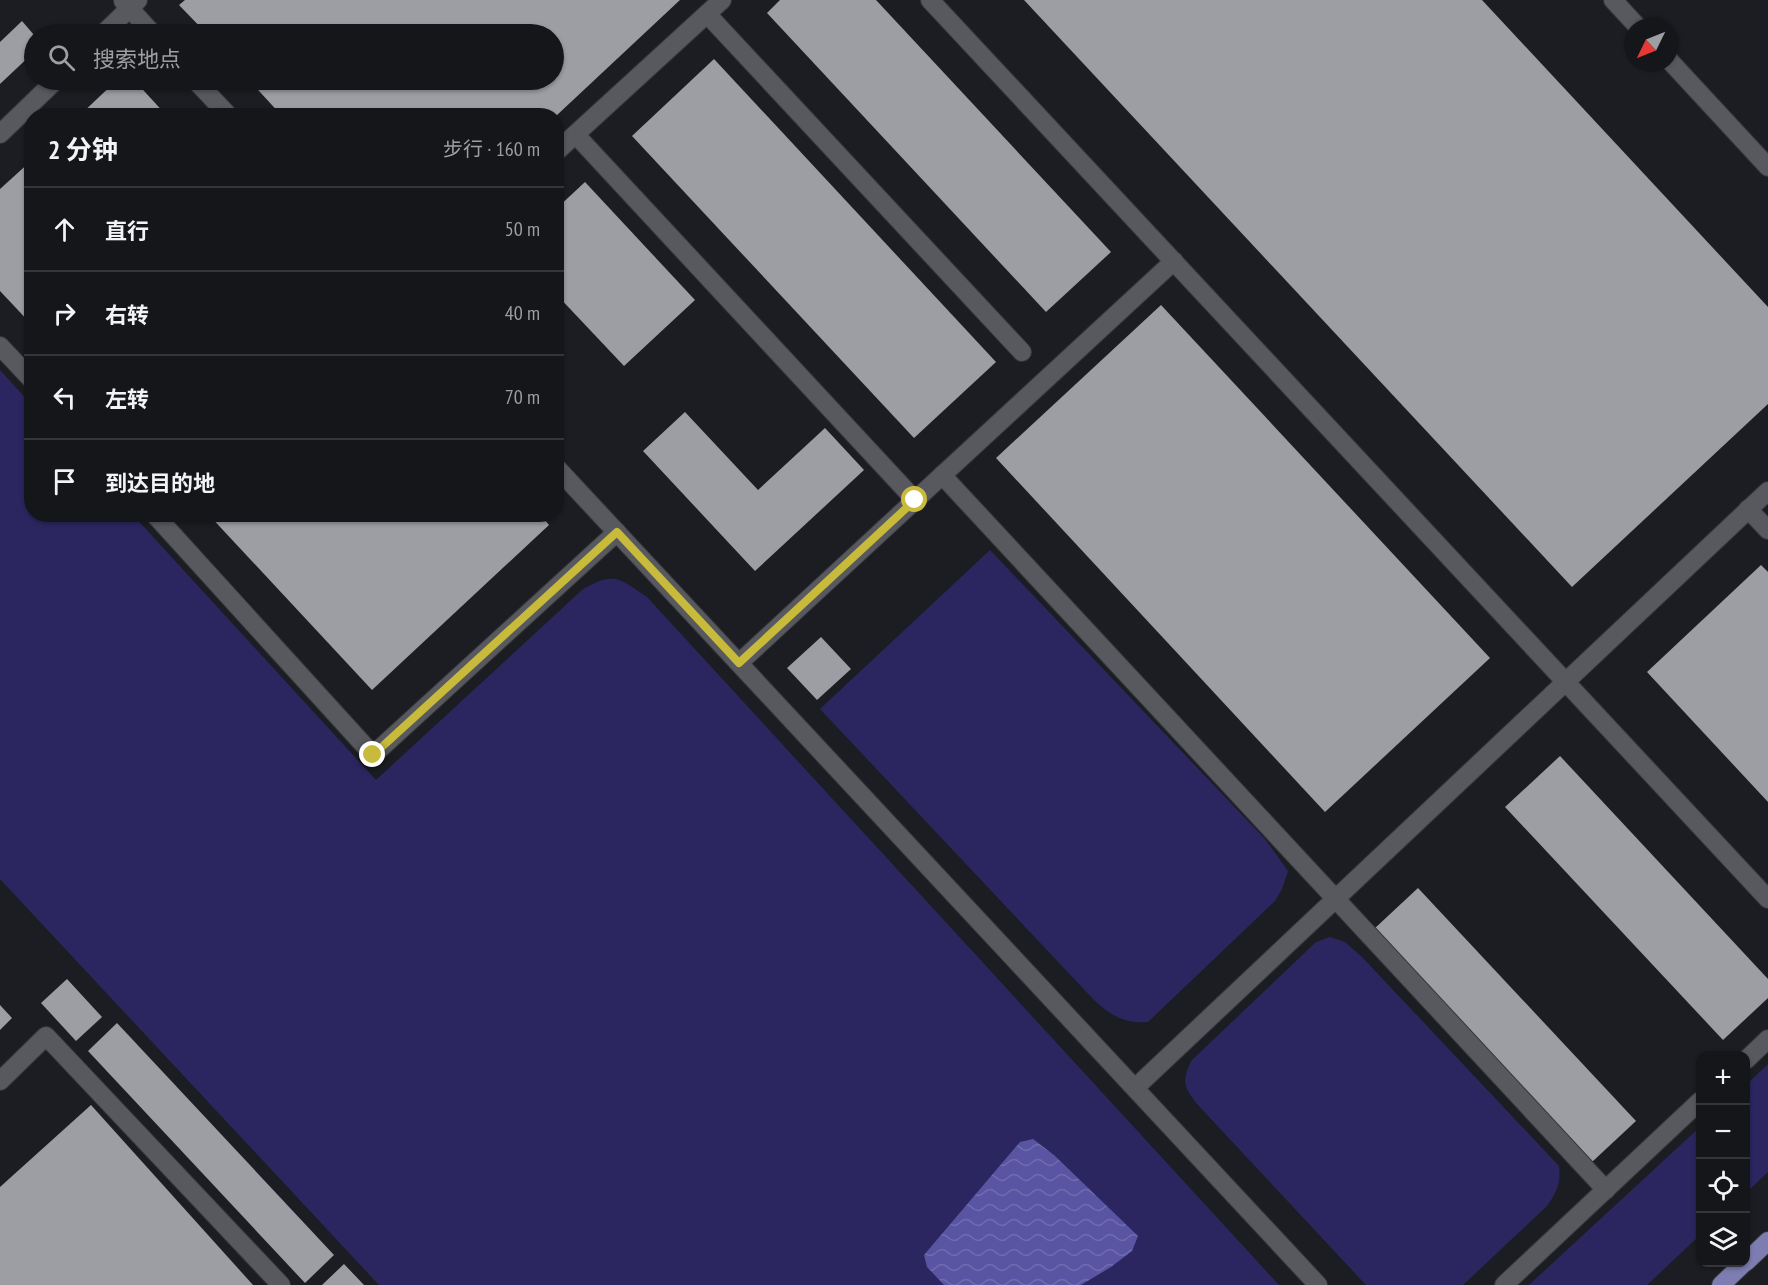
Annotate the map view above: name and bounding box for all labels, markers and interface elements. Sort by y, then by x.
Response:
north arrow [1624,18,1678,72]
search box [24,24,564,90]
icon: search [45,41,78,74]
text: 搜索地点 [93,45,181,73]
text: 2 分钟 [48,133,118,166]
text: 步行 · 160 m [443,136,540,162]
icon: ahead [48,213,81,246]
text: 50 m [505,216,540,242]
text: 直行 [105,217,149,245]
icon: right [48,297,81,330]
text: 40 m [505,300,540,326]
text: 右转 [105,301,149,329]
icon: left [48,381,81,414]
text: 70 m [505,384,540,410]
text: 左转 [105,385,149,413]
icon: arrive [48,465,81,498]
text: 到达目的地 [105,469,215,497]
route start [901,486,927,512]
route end [359,741,385,767]
map controls [1696,1051,1750,1267]
button: + [1696,1051,1750,1105]
button: − [1696,1105,1750,1159]
button: locate [1696,1159,1750,1213]
button: layers [1696,1213,1750,1267]

